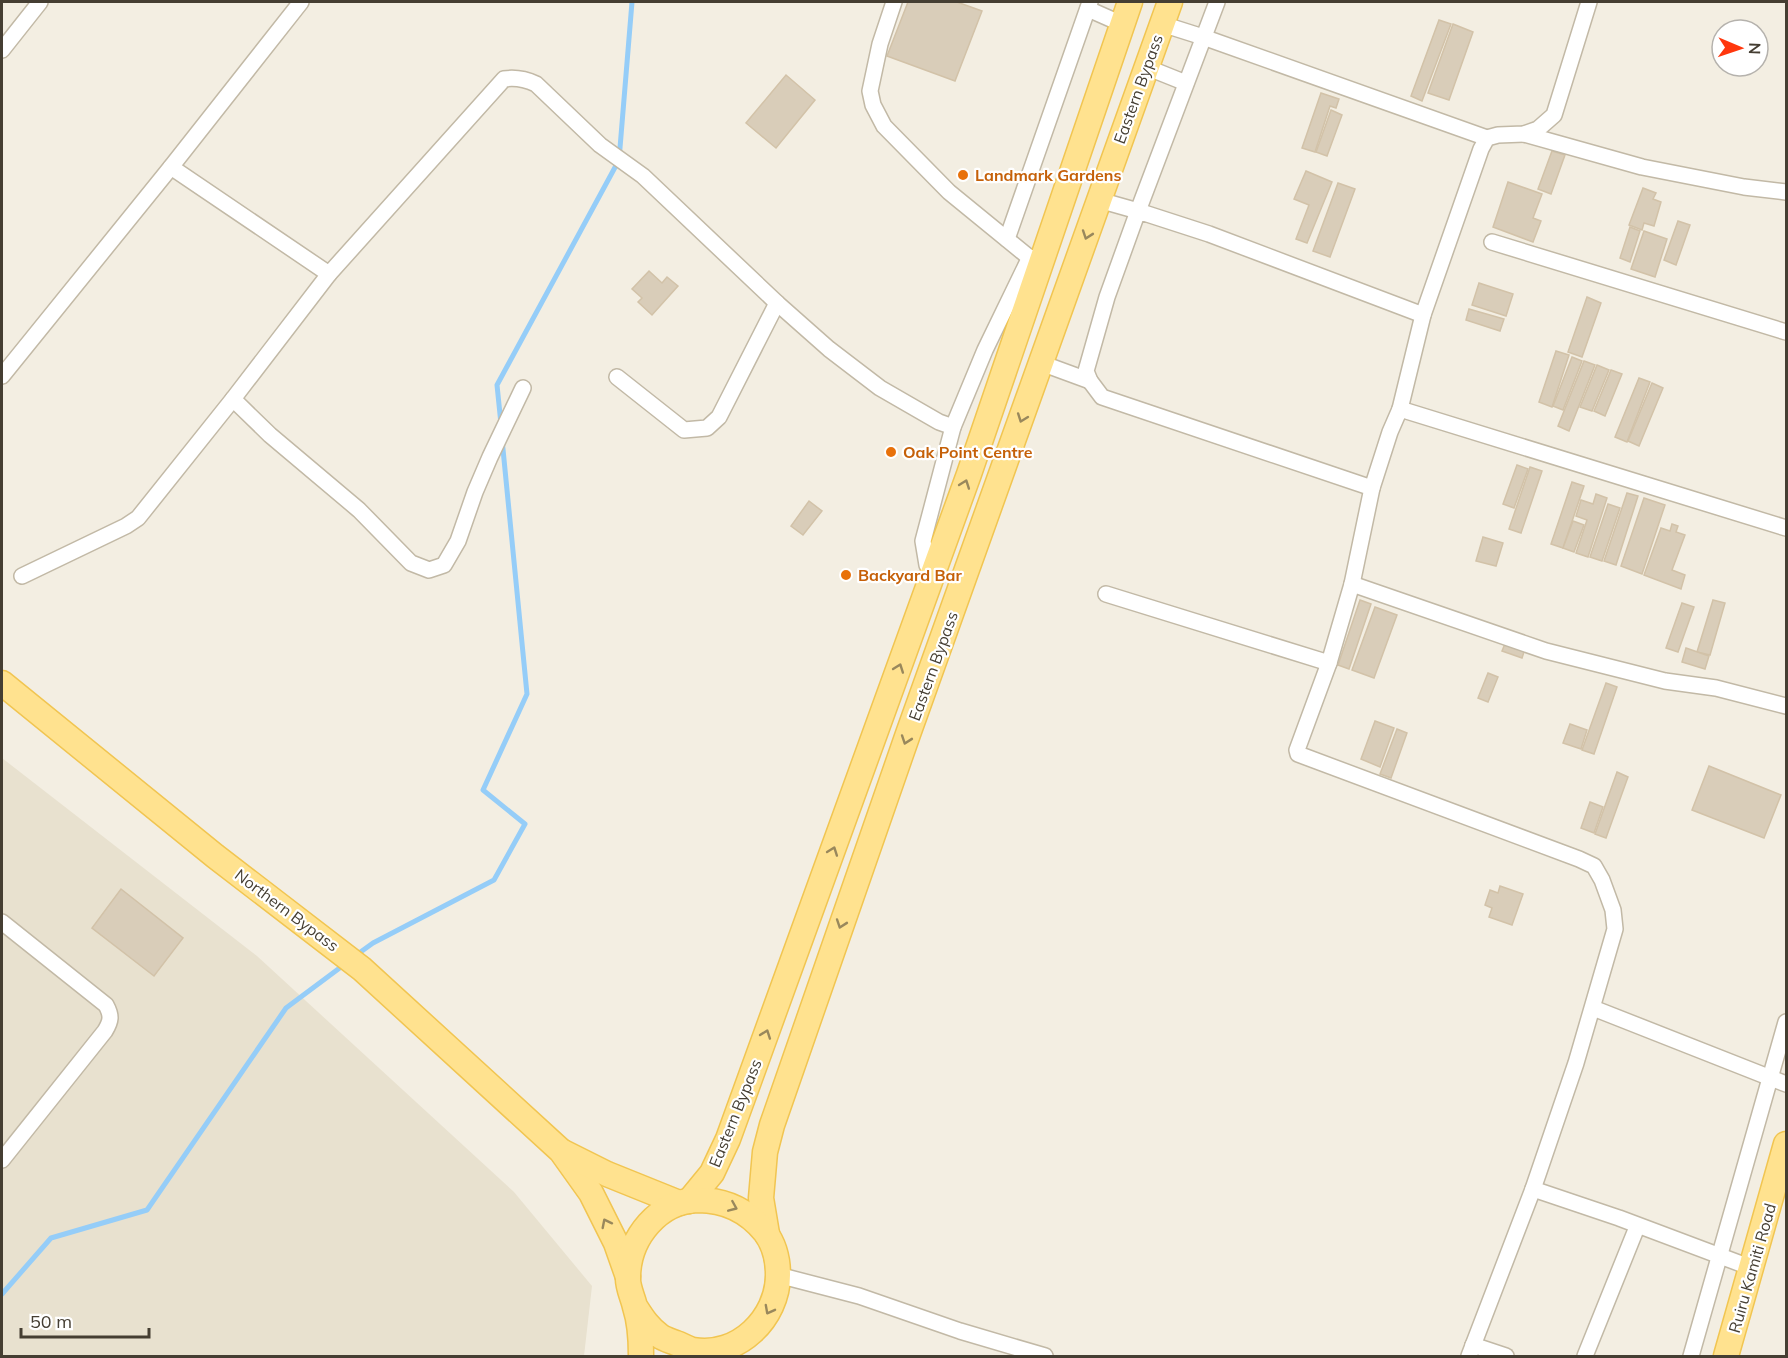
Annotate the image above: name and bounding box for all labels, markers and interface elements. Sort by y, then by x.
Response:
north arrow [1710,18,1770,78]
street label: Eastern Bypass [1109,32,1167,146]
text: N [1745,42,1765,55]
place label: Landmark Gardens [975,165,1122,185]
marker: Landmark Gardens [956,168,970,182]
one-way arrow [1081,229,1094,240]
one-way arrow [1016,413,1029,423]
place label: Oak Point Centre [903,442,1033,462]
marker: Oak Point Centre [884,445,898,459]
one-way arrow [957,479,970,490]
place label: Backyard Bar [858,565,962,585]
marker: Backyard Bar [839,568,853,582]
street label: Eastern Bypass [904,609,962,723]
one-way arrow [891,663,904,674]
one-way arrow [900,734,913,745]
one-way arrow [825,846,838,857]
street label: Northern Bypass [231,864,343,956]
one-way arrow [836,918,849,929]
one-way arrow [759,1030,772,1040]
street label: Eastern Bypass [704,1056,766,1170]
one-way arrow [726,1200,737,1212]
street label: Ruiru Kamiti Road [1724,1201,1780,1335]
one-way arrow [602,1218,613,1229]
scale bar [21,1301,148,1339]
one-way arrow [765,1304,776,1314]
text: 50 m [30,1310,72,1333]

